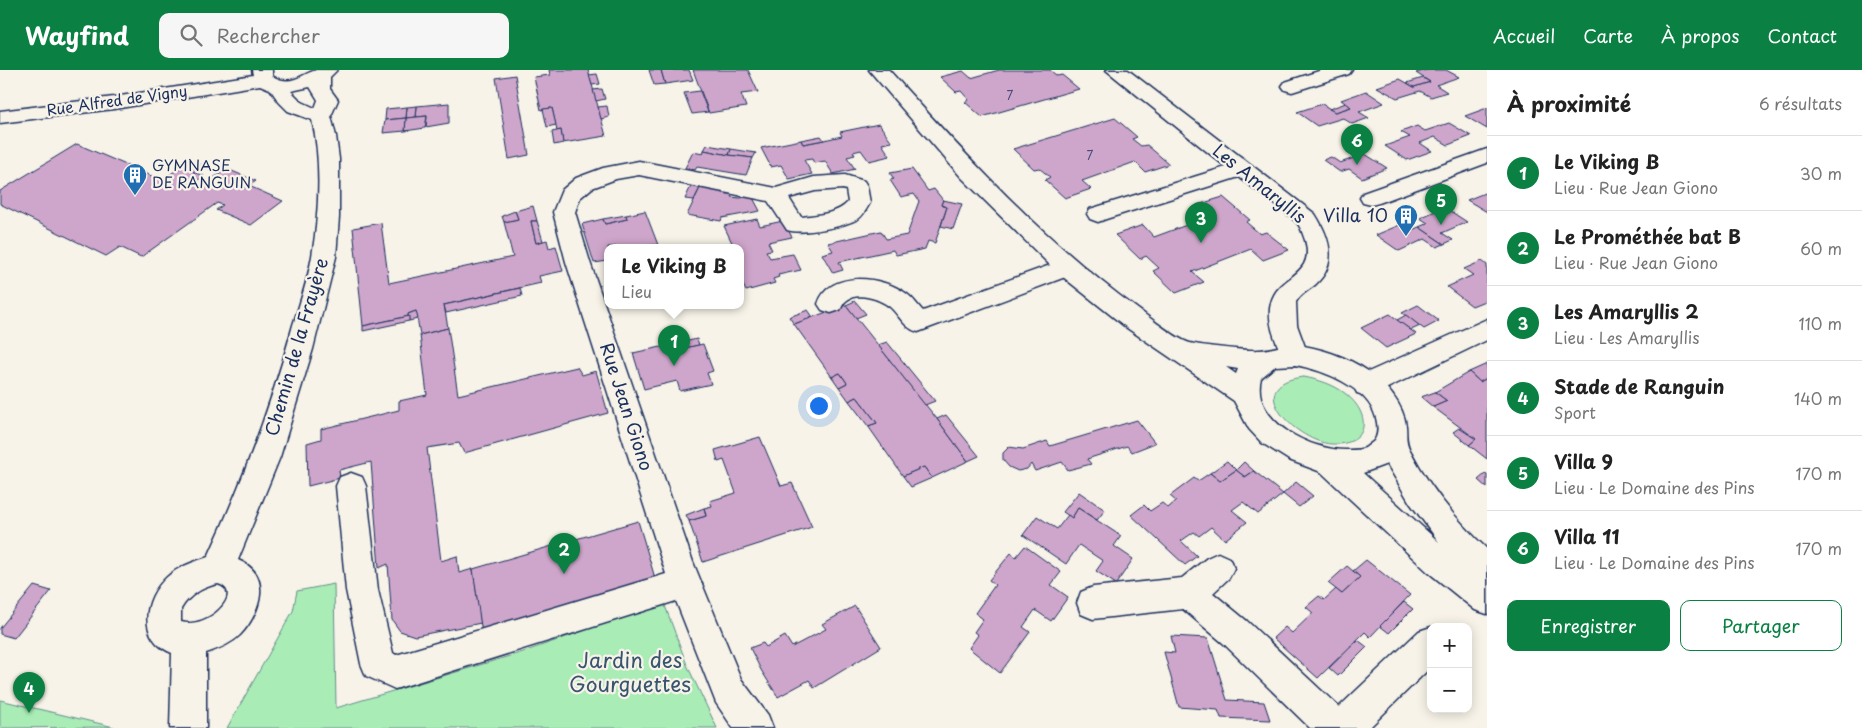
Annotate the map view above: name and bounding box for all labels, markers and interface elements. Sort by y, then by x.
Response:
search box [159,13,509,58]
text: Wayfind [25,17,129,53]
icon: search [177,21,205,49]
text: Rechercher [217,21,320,49]
text: Accueil [1493,22,1555,49]
text: Carte [1583,22,1633,49]
text: À propos [1661,22,1739,49]
text: Contact [1767,22,1837,49]
street label: Rue Alfred de Vigny [45,78,189,121]
house number: 7 [1007,86,1014,104]
text: À proximité [1507,87,1631,119]
text: 6 résultats [1759,91,1842,115]
pin: 6 [1341,124,1373,165]
street label: Les Amaryllis [1207,137,1312,229]
house number: 7 [1087,146,1094,164]
text: Le Viking B [1554,147,1659,175]
place label: GYMNASE DE RANGUIN [152,153,251,193]
text: 1 [1519,161,1527,185]
text: 30 m [1800,161,1842,185]
building icon: GYMNASE DE RANGUIN [122,162,148,196]
text: Lieu · Rue Jean Giono [1554,175,1718,199]
pin: 5 [1425,184,1457,225]
place label: Villa 10 [1323,201,1388,228]
pin: 3 [1185,202,1217,243]
building icon: Villa 10 [1393,203,1419,237]
text: Le Prométhée bat B [1554,222,1741,250]
text: 2 [1517,236,1529,260]
text: 60 m [1800,236,1842,260]
popup [604,244,744,309]
text: Lieu · Rue Jean Giono [1554,250,1718,274]
text: Le Viking B [621,251,727,279]
street label: Chemin de la Frayère [257,254,334,439]
text: Lieu [621,279,652,303]
text: Les Amaryllis 2 [1554,297,1698,325]
text: 3 [1518,311,1528,335]
text: 110 m [1799,311,1842,335]
pin: 1 [658,325,690,366]
text: Lieu · Les Amaryllis [1554,325,1700,349]
street label: Rue Jean Giono [594,339,661,474]
text: Stade de Ranguin [1554,372,1724,400]
text: 4 [1518,386,1528,410]
text: 140 m [1794,386,1842,410]
your location [806,393,832,419]
text: Sport [1554,400,1596,424]
text: Villa 9 [1554,447,1613,475]
text: 5 [1518,461,1528,485]
text: 170 m [1796,461,1842,485]
text: Lieu · Le Domaine des Pins [1554,475,1755,499]
text: Villa 11 [1554,522,1620,550]
pin: 2 [548,533,580,574]
text: 6 [1517,536,1529,560]
text: 170 m [1796,536,1842,560]
text: Lieu · Le Domaine des Pins [1554,550,1755,574]
button: Enregistrer [1507,600,1670,651]
button: Partager [1680,600,1842,651]
map controls [1427,623,1472,713]
button: + [1427,623,1472,668]
park label: Jardin des Gourguettes [569,643,691,699]
button: − [1427,668,1472,713]
pin: 4 [13,672,45,713]

